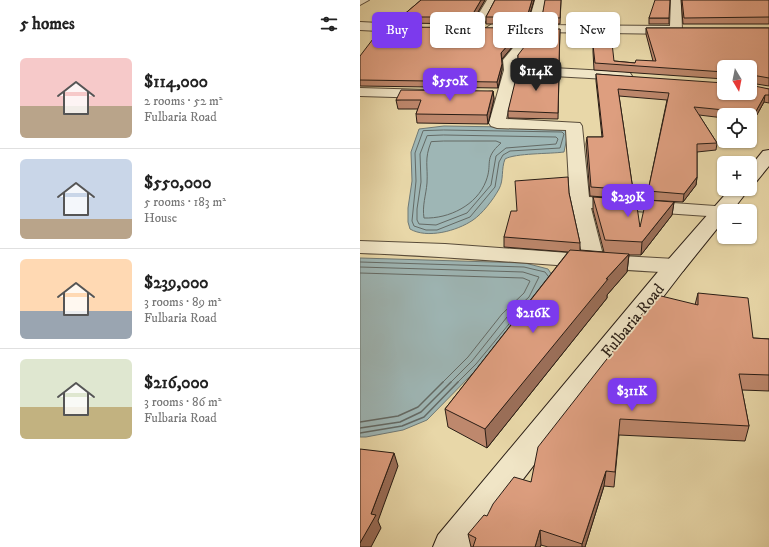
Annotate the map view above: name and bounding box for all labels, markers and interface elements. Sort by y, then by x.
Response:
chip: Buy [372,12,422,48]
chip: Rent [430,12,485,48]
chip: Filters [493,12,558,48]
chip: New [566,12,620,48]
text: 5 homes [20,13,75,35]
icon: filters [318,13,340,35]
pin: $114K [508,58,564,92]
north arrow [717,60,757,100]
map controls [717,60,757,244]
text: $114K [519,63,553,79]
pin: $550K [422,68,478,102]
text: $114,000 [144,71,208,93]
text: $550K [432,73,468,89]
icon: home [52,74,100,122]
text: 2 rooms · 52 m² [144,93,223,109]
button: locate [717,108,757,148]
text: Fulbaria Road [144,109,217,125]
button: + [717,156,757,196]
text: $550,000 [144,172,211,194]
icon: home [52,175,100,223]
pin: $239K [600,184,656,218]
text: $239K [611,189,645,205]
text: 5 rooms · 183 m² [144,194,226,210]
button: − [717,204,757,244]
text: House [144,210,177,226]
text: $239,000 [144,272,208,294]
icon: home [52,275,100,323]
street label: Fulbaria Road [597,279,669,362]
text: 3 rooms · 89 m² [144,294,221,310]
pin: $216K [505,300,561,334]
text: $216K [516,305,550,321]
text: Fulbaria Road [144,310,217,326]
text: $216,000 [144,372,209,394]
icon: home [52,375,100,423]
pin: $311K [604,378,660,412]
text: $311K [617,383,647,399]
text: 3 rooms · 86 m² [144,394,222,410]
text: Fulbaria Road [144,410,217,426]

